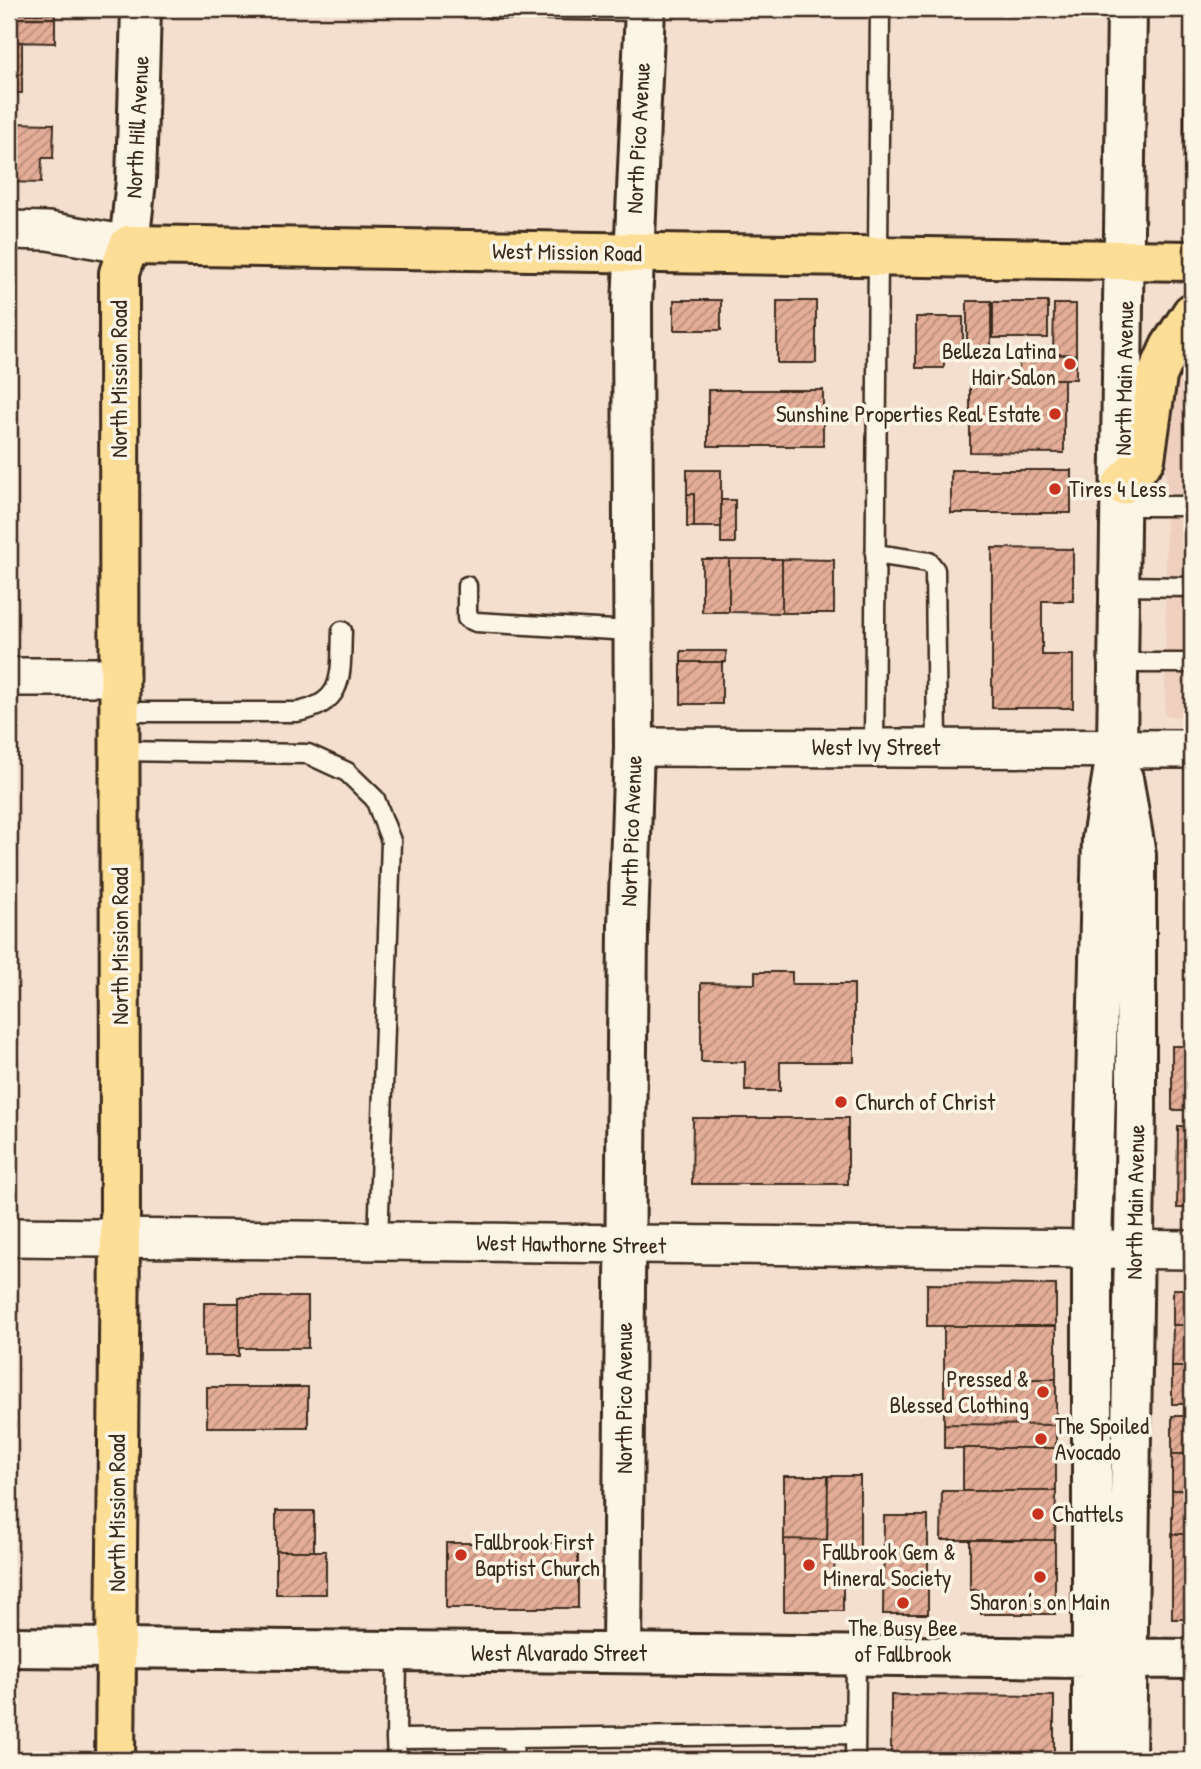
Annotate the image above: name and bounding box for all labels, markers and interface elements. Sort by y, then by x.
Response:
street label: North Hill Avenue [117,55,156,199]
street label: North Pico Avenue [618,62,657,214]
street label: West Mission Road [492,235,642,268]
street label: North Mission Road [103,300,134,458]
street label: North Main Avenue [1107,300,1140,456]
place label: Belleza Latina Hair Salon [942,335,1056,392]
marker: Belleza Latina Hair Salon [1062,356,1078,372]
place label: Sunshine Properties Real Estate [776,398,1041,429]
marker: Sunshine Properties Real Estate [1047,406,1063,422]
place label: Tires 4 Less [1069,473,1167,504]
marker: Tires 4 Less [1047,481,1063,497]
street label: West Ivy Street [812,731,941,762]
street label: North Pico Avenue [612,755,649,907]
street label: North Mission Road [104,867,135,1025]
place label: Church of Christ [855,1086,996,1117]
marker: Church of Christ [833,1094,849,1110]
street label: North Main Avenue [1118,1124,1151,1280]
street label: West Hawthorne Street [476,1226,667,1261]
street label: North Pico Avenue [608,1322,639,1474]
place label: Pressed & Blessed Clothing [890,1363,1029,1420]
marker: Pressed & Blessed Clothing [1035,1384,1051,1400]
place label: The Spoiled Avocado [1055,1410,1149,1467]
marker: The Spoiled Avocado [1033,1431,1049,1447]
street label: North Mission Road [101,1434,132,1592]
place label: Chattels [1052,1498,1123,1529]
marker: Chattels [1030,1506,1046,1522]
place label: Fallbrook First Baptist Church [474,1526,600,1583]
place label: Fallbrook Gem & Mineral Society [822,1536,956,1593]
marker: Fallbrook First Baptist Church [453,1547,469,1563]
marker: Fallbrook Gem & Mineral Society [801,1557,817,1573]
marker: Sharon’s on Main [1032,1569,1048,1585]
place label: Sharon’s on Main [970,1586,1110,1617]
marker: The Busy Bee of Fallbrook [895,1595,911,1611]
place label: The Busy Bee of Fallbrook [848,1612,958,1669]
street label: West Alvarado Street [471,1637,648,1668]

